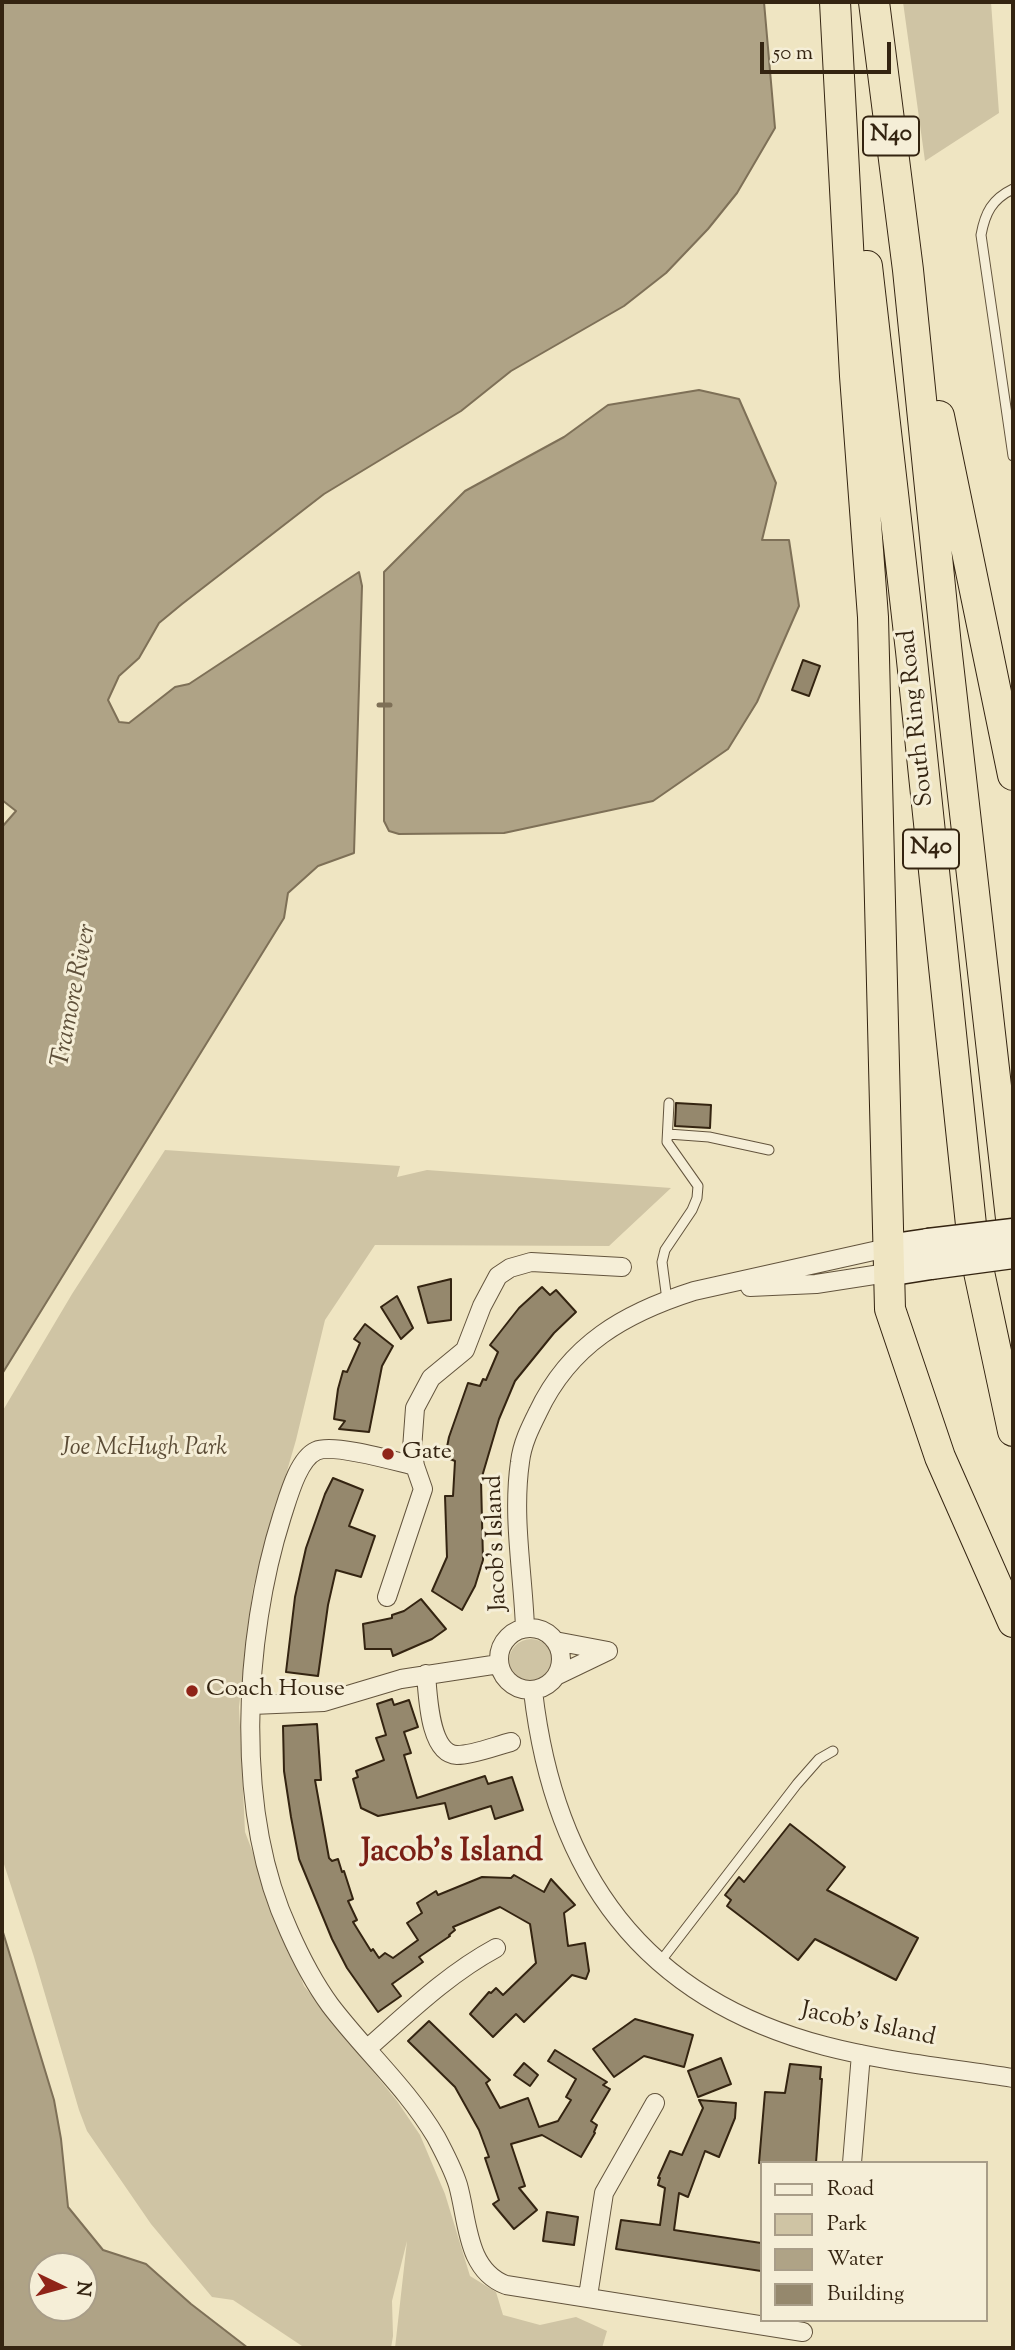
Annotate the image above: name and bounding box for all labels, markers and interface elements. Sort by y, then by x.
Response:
scale bar [763,28,894,72]
text: 50 m [773,39,813,69]
road number: N40 [863,116,919,155]
street label: South Ring Road [894,628,942,808]
road number: N40 [903,830,959,869]
water label: Tramore River [47,922,105,1070]
park label: Joe McHugh Park [61,1436,227,1464]
place label: Gate [402,1440,452,1468]
marker: Gate [380,1446,396,1462]
street label: Jacob's Island [481,1474,515,1612]
place label: Coach House [206,1677,345,1705]
marker: Coach House [184,1683,200,1699]
district label: Jacob's Island [361,1836,543,1874]
street label: Jacob's Island [798,1998,938,2054]
legend [760,2161,987,2322]
text: Road [827,2175,874,2205]
text: Park [827,2210,867,2240]
text: Water [827,2245,883,2275]
north arrow [28,2252,98,2322]
text: N [68,2280,97,2297]
text: Building [827,2280,904,2310]

